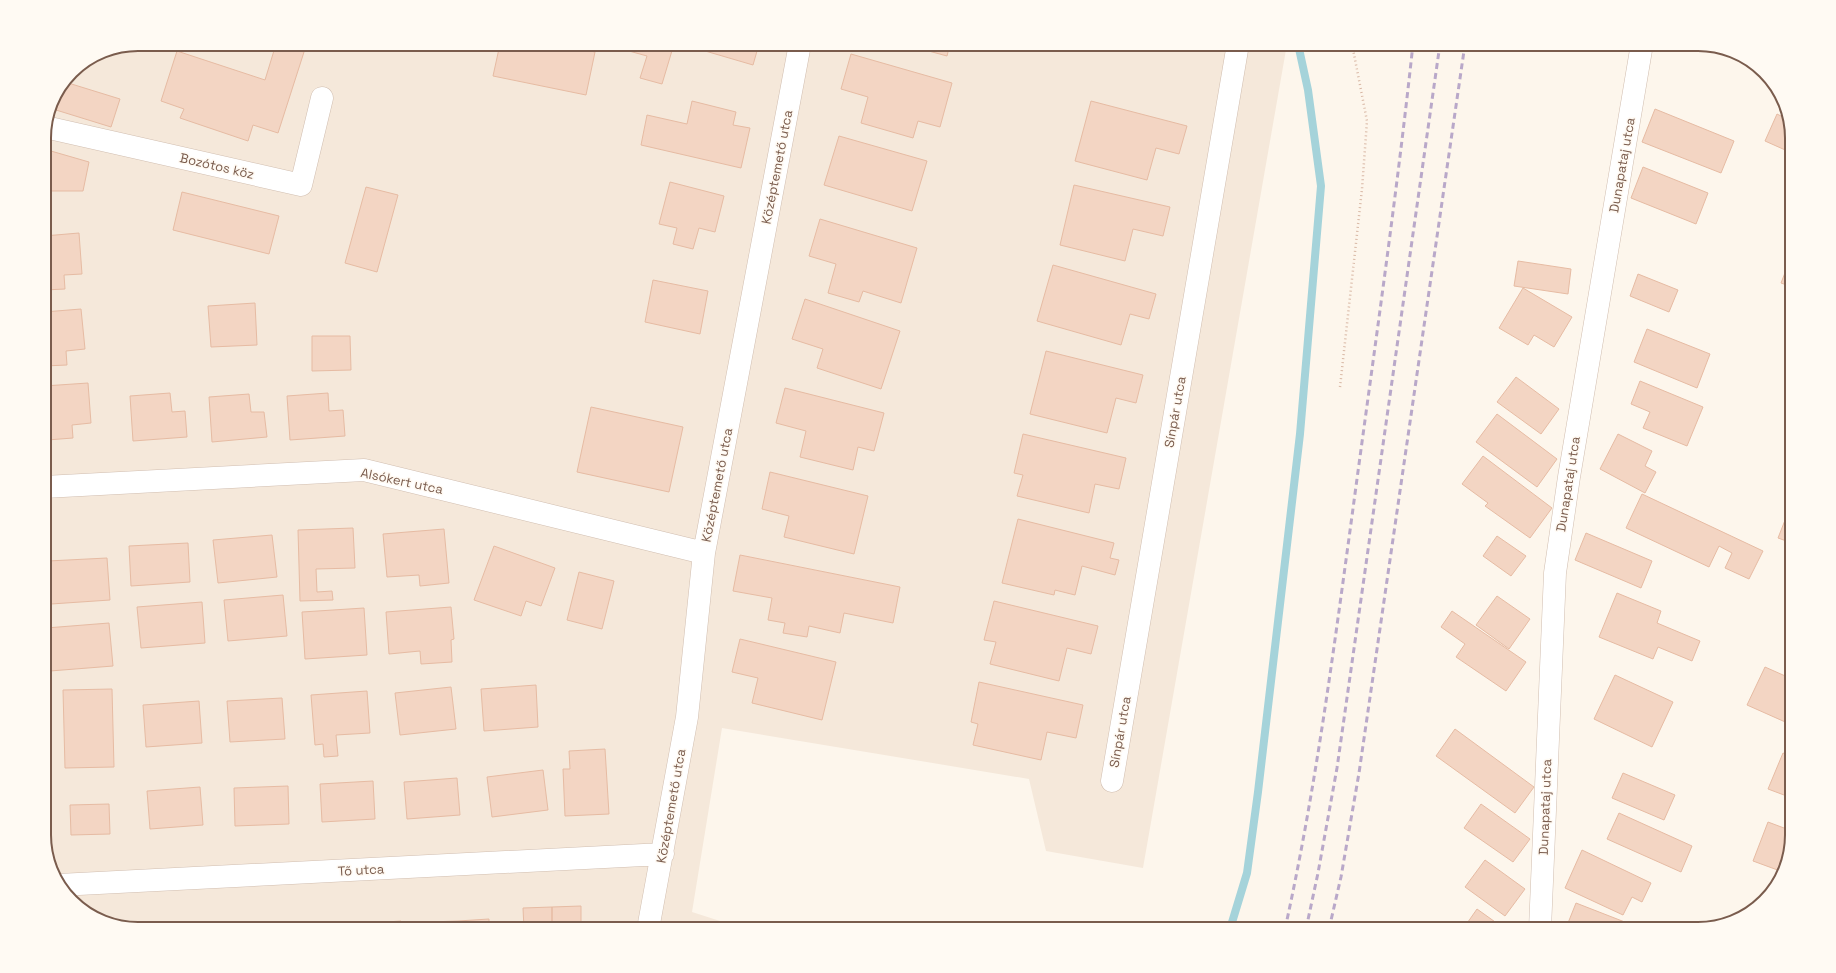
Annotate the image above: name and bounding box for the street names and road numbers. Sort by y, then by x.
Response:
street label: Középtemető utca [758,108,797,226]
street label: Dunapataj utca [1605,116,1639,214]
street label: Bozótos köz [178,149,256,183]
street label: Sínpár utca [1160,374,1190,449]
street label: Középtemető utca [698,426,737,544]
street label: Dunapataj utca [1552,435,1584,533]
street label: Alsókert utca [359,464,445,498]
street label: Sínpár utca [1105,694,1135,769]
street label: Középtemető utca [653,747,690,865]
street label: Dunapataj utca [1535,758,1555,855]
street label: Tő utca [337,860,385,880]

